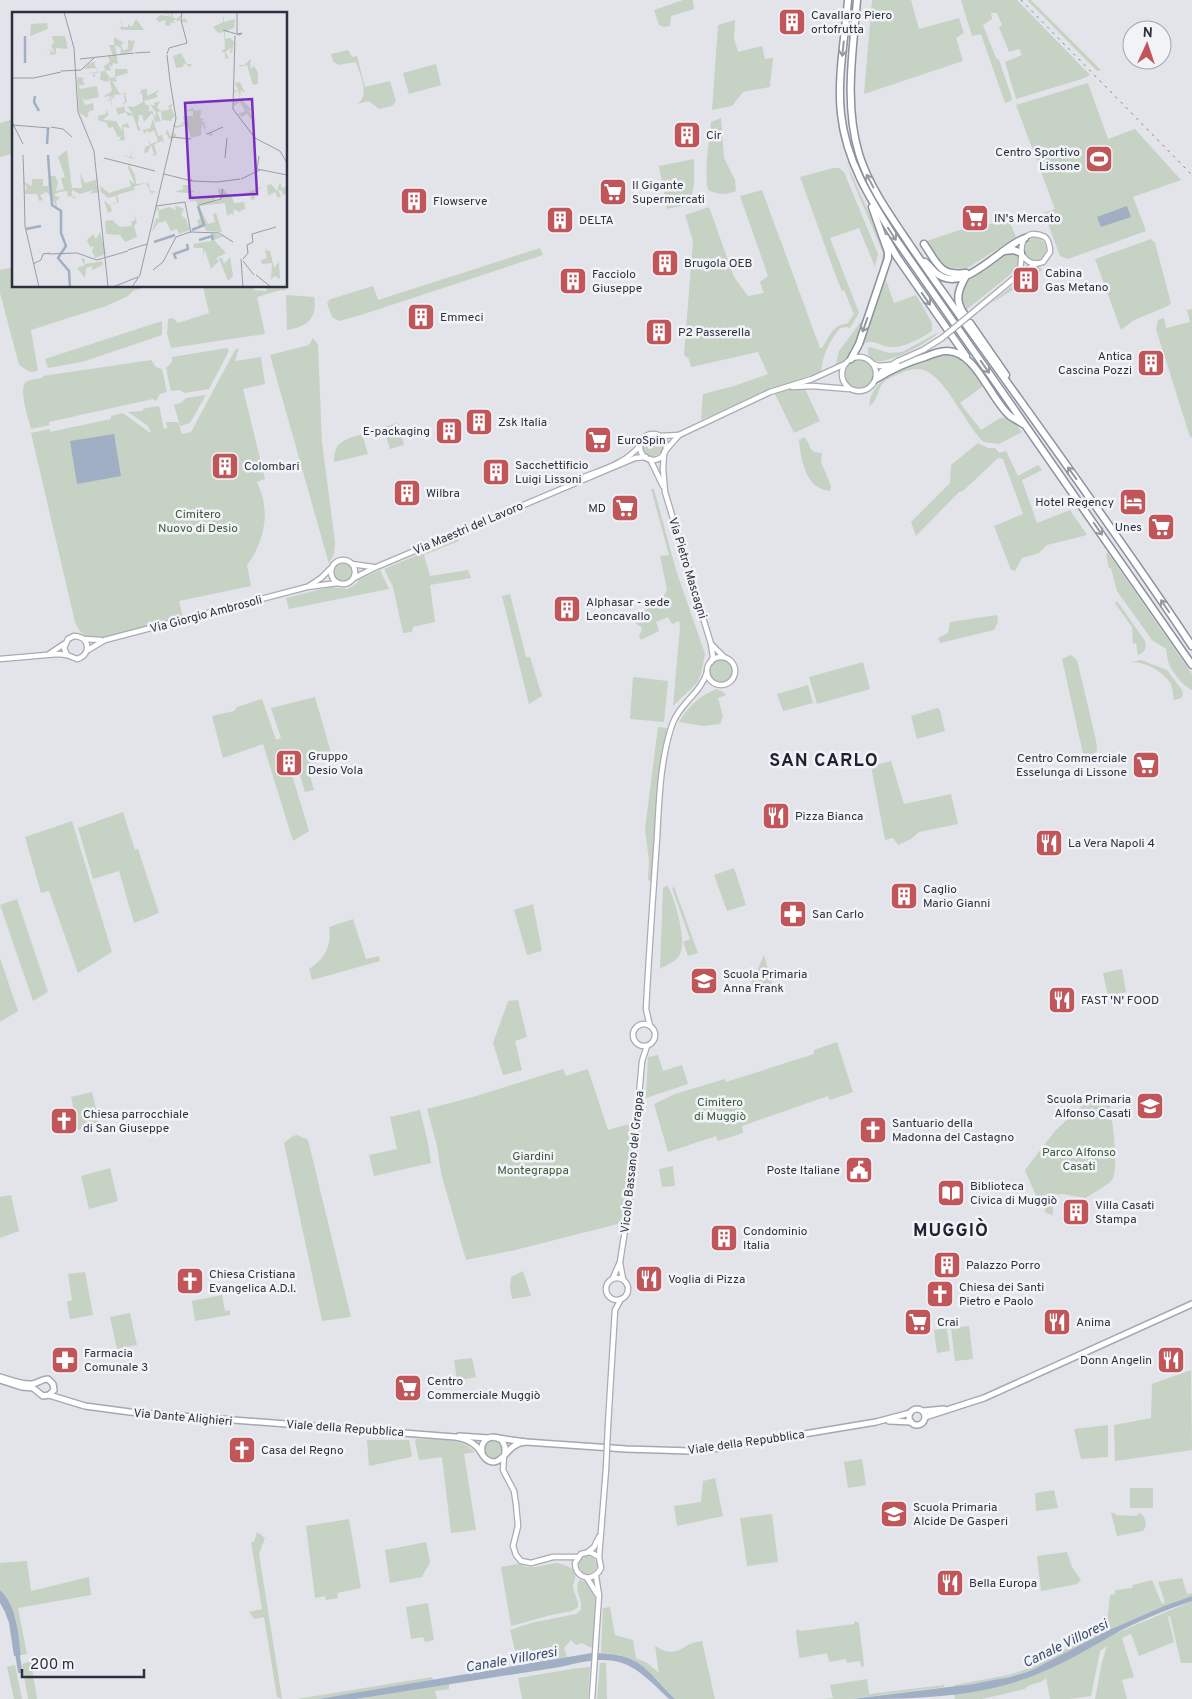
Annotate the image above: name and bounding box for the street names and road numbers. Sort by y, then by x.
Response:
street label: Via Maestri del Lavoro [411,498,526,559]
street label: Via Pietro Mascagni [664,516,710,621]
street label: Via Giorgio Ambrosoli [148,592,264,638]
street label: Vicolo Bassano del Grappa [618,1090,648,1234]
street label: Via Dante Alighieri [133,1406,233,1430]
street label: Viale della Repubblica [286,1417,404,1441]
street label: Viale della Repubblica [687,1427,806,1459]

